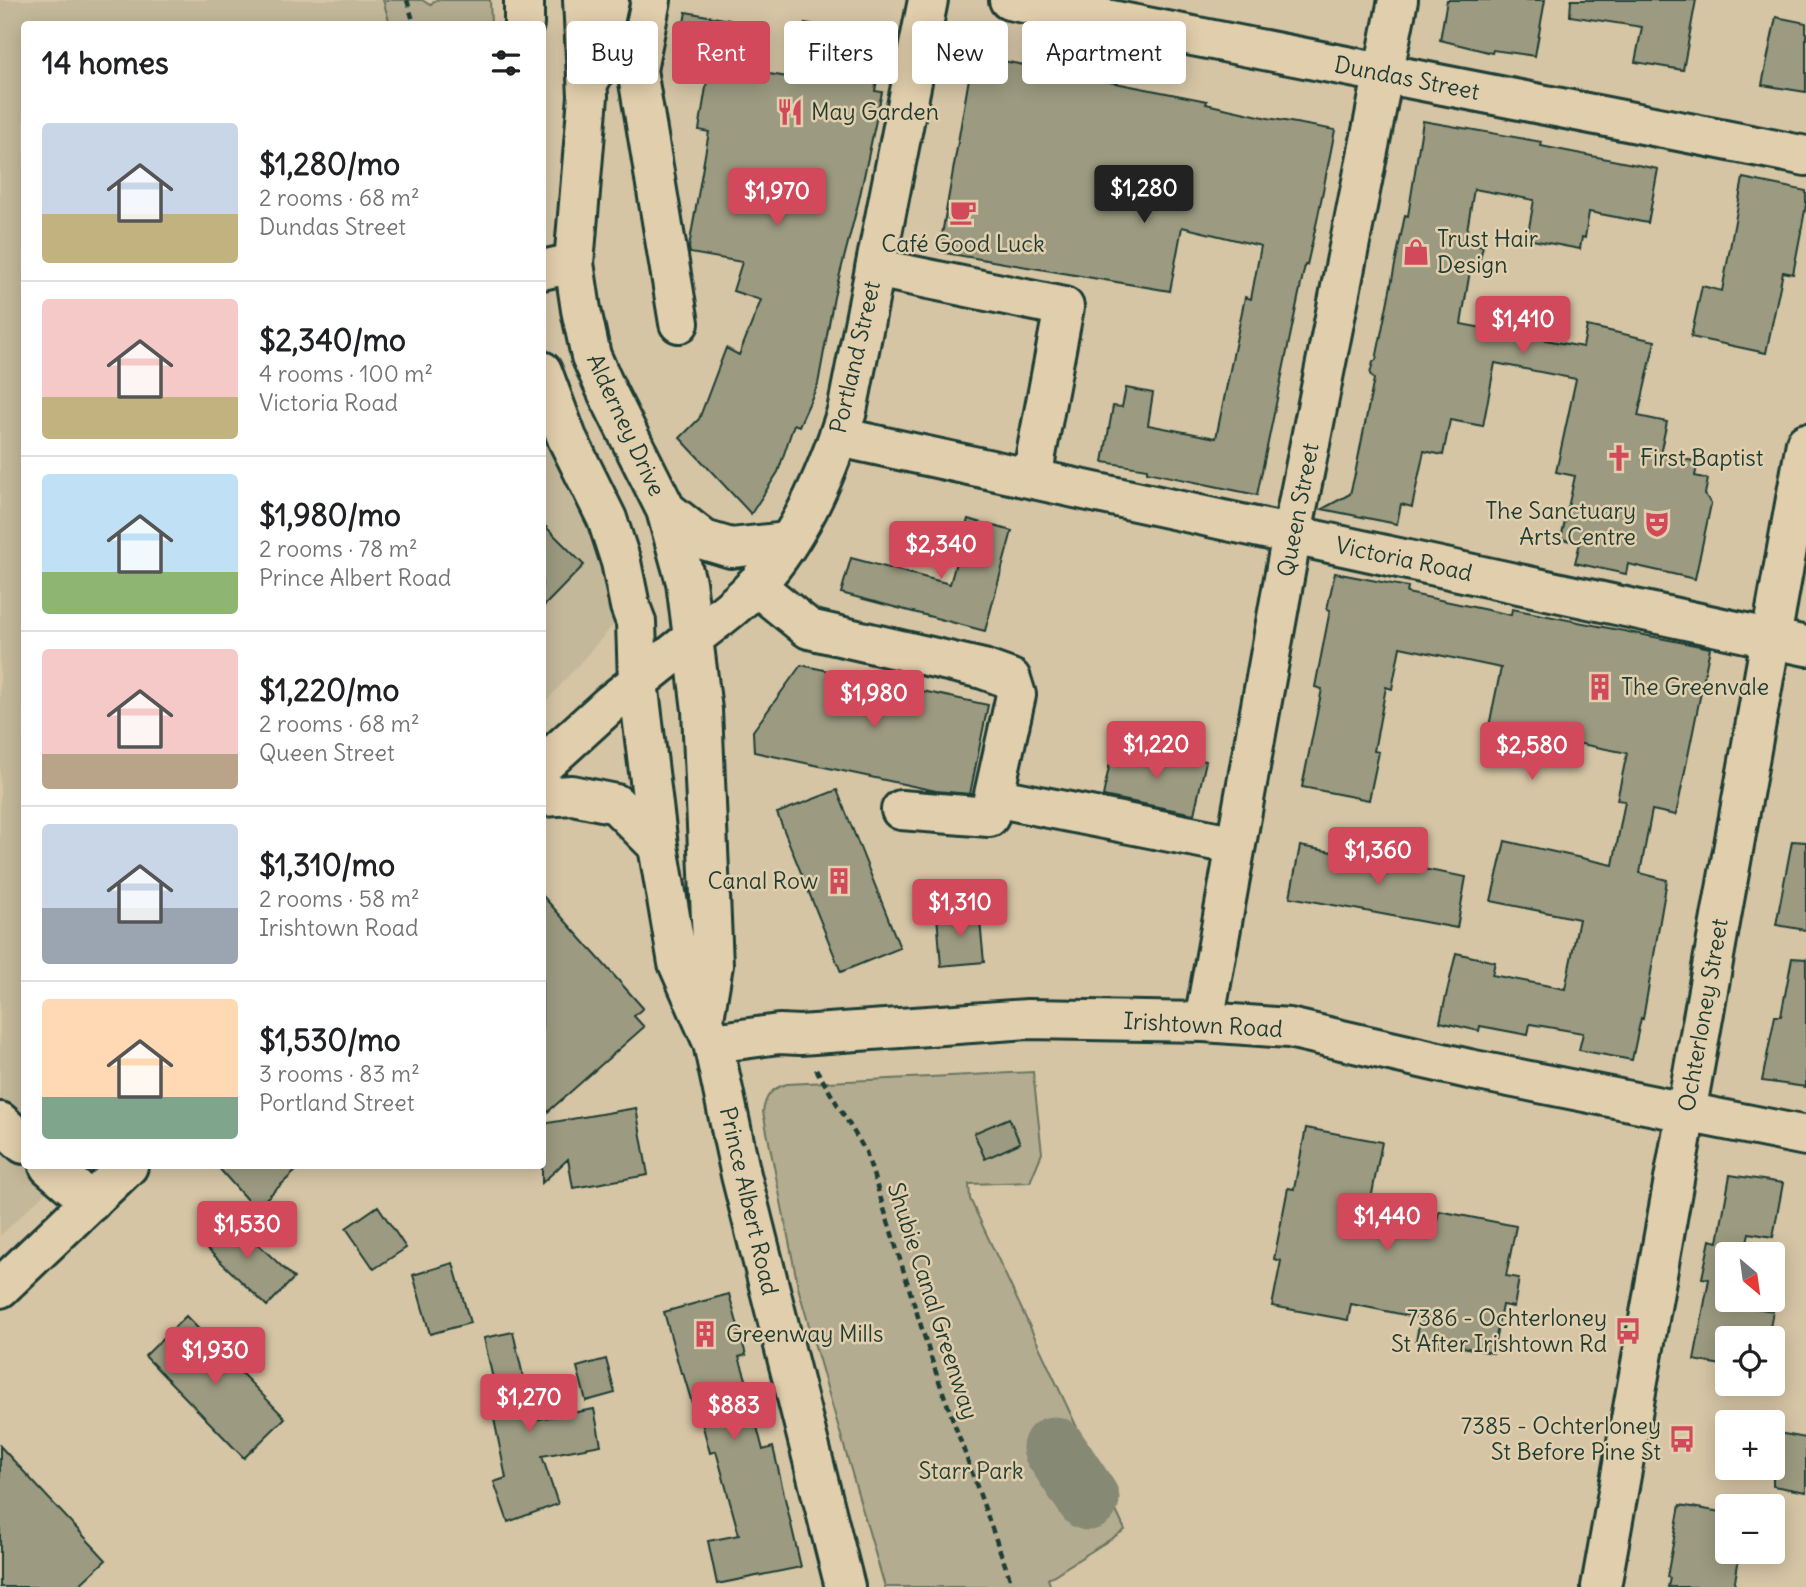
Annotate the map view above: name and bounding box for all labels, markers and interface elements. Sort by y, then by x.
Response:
chip: Buy [567,21,658,84]
chip: Rent [672,21,770,84]
chip: Filters [784,21,898,84]
chip: New [912,21,1008,84]
chip: Apartment [1022,21,1186,84]
text: 14 homes [42,44,169,82]
icon: filters [487,44,525,82]
street label: Dundas Street [1332,49,1482,106]
restaurant icon: May Garden [775,97,805,127]
place label: May Garden [811,97,939,126]
text: $1,280/mo [259,145,400,183]
icon: home [98,151,182,235]
pin: $1,280 [1087,166,1201,225]
pin: $1,970 [720,168,834,228]
text: $1,280 [1110,173,1178,202]
text: $1,970 [744,176,810,205]
text: 2 rooms · 68 m² [259,183,420,212]
cafe icon: Café Good Luck [948,197,978,227]
text: Dundas Street [259,212,406,241]
place label: Trust Hair Design [1437,224,1539,279]
place label: Café Good Luck [881,229,1045,258]
shop icon: Trust Hair Design [1401,237,1431,267]
street label: Portland Street [823,278,886,436]
pin: $1,410 [1466,296,1580,356]
text: $1,410 [1491,304,1555,333]
text: $2,340/mo [259,321,406,359]
icon: home [98,327,182,411]
street label: Alderney Drive [581,349,672,501]
text: 4 rooms · 100 m² [259,359,433,388]
text: Victoria Road [259,388,398,417]
street label: Queen Street [1270,440,1325,579]
church icon: First Baptist [1604,443,1634,473]
place label: First Baptist [1640,443,1764,472]
text: $1,980/mo [259,496,401,534]
place label: The Sanctuary Arts Centre [1485,496,1636,551]
icon: home [98,502,182,586]
theatre icon: The Sanctuary Arts Centre [1642,509,1672,539]
pin: $2,340 [884,522,998,581]
text: $2,340 [905,529,977,558]
street label: Victoria Road [1333,530,1475,587]
text: 2 rooms · 78 m² [259,534,418,563]
text: Prince Albert Road [259,563,451,592]
pin: $1,980 [817,670,931,730]
text: $1,220/mo [259,671,399,709]
building icon: The Greenvale [1585,672,1615,702]
place label: The Greenvale [1621,672,1769,701]
icon: home [98,677,182,761]
text: $1,980 [840,678,908,707]
text: 2 rooms · 68 m² [259,709,420,738]
pin: $1,220 [1099,722,1213,781]
pin: $2,580 [1475,722,1589,782]
text: $1,220 [1123,729,1189,758]
text: $2,580 [1496,730,1568,759]
text: Queen Street [259,738,395,767]
pin: $1,360 [1321,828,1435,887]
text: $1,360 [1344,835,1412,864]
text: $1,310/mo [259,846,395,884]
icon: home [98,852,182,936]
place label: Canal Row [707,866,818,895]
building icon: Canal Row [824,866,854,896]
pin: $1,310 [903,880,1017,939]
text: 2 rooms · 58 m² [259,884,420,913]
text: $1,310 [928,887,992,916]
text: Irishtown Road [259,913,418,942]
street label: Ochterloney Street [1671,916,1734,1114]
street label: Irishtown Road [1123,1006,1283,1043]
text: $1,530/mo [259,1021,401,1059]
icon: home [98,1027,182,1111]
text: 3 rooms · 83 m² [259,1059,420,1088]
text: Portland Street [259,1088,414,1117]
street label: Prince Albert Road [714,1104,785,1298]
street label: Shubie Canal Greenway [881,1179,986,1423]
pin: $1,440 [1330,1194,1444,1253]
text: $1,440 [1353,1201,1421,1230]
pin: $1,530 [190,1202,304,1261]
text: $1,530 [213,1209,281,1238]
north arrow [1715,1242,1785,1312]
map controls [1715,1242,1785,1564]
place label: 7386 - Ochterloney St After Irishtown Rd [1391,1303,1607,1358]
bus stop icon: 7386 - Ochterloney St After Irishtown Rd [1613,1316,1643,1346]
building icon: Greenway Mills [690,1319,720,1349]
place label: Greenway Mills [726,1319,883,1348]
button: locate [1715,1326,1785,1396]
pin: $1,930 [158,1328,272,1387]
text: $1,930 [181,1335,249,1364]
pin: $1,270 [472,1374,586,1434]
text: $1,270 [496,1382,562,1411]
pin: $883 [693,1382,775,1442]
text: $883 [708,1390,760,1419]
button: + [1715,1410,1785,1480]
place label: 7385 - Ochterloney St Before Pine St [1461,1411,1661,1466]
bus stop icon: 7385 - Ochterloney St Before Pine St [1667,1424,1697,1454]
park label: Starr Park [918,1456,1024,1485]
button: − [1715,1494,1785,1564]

